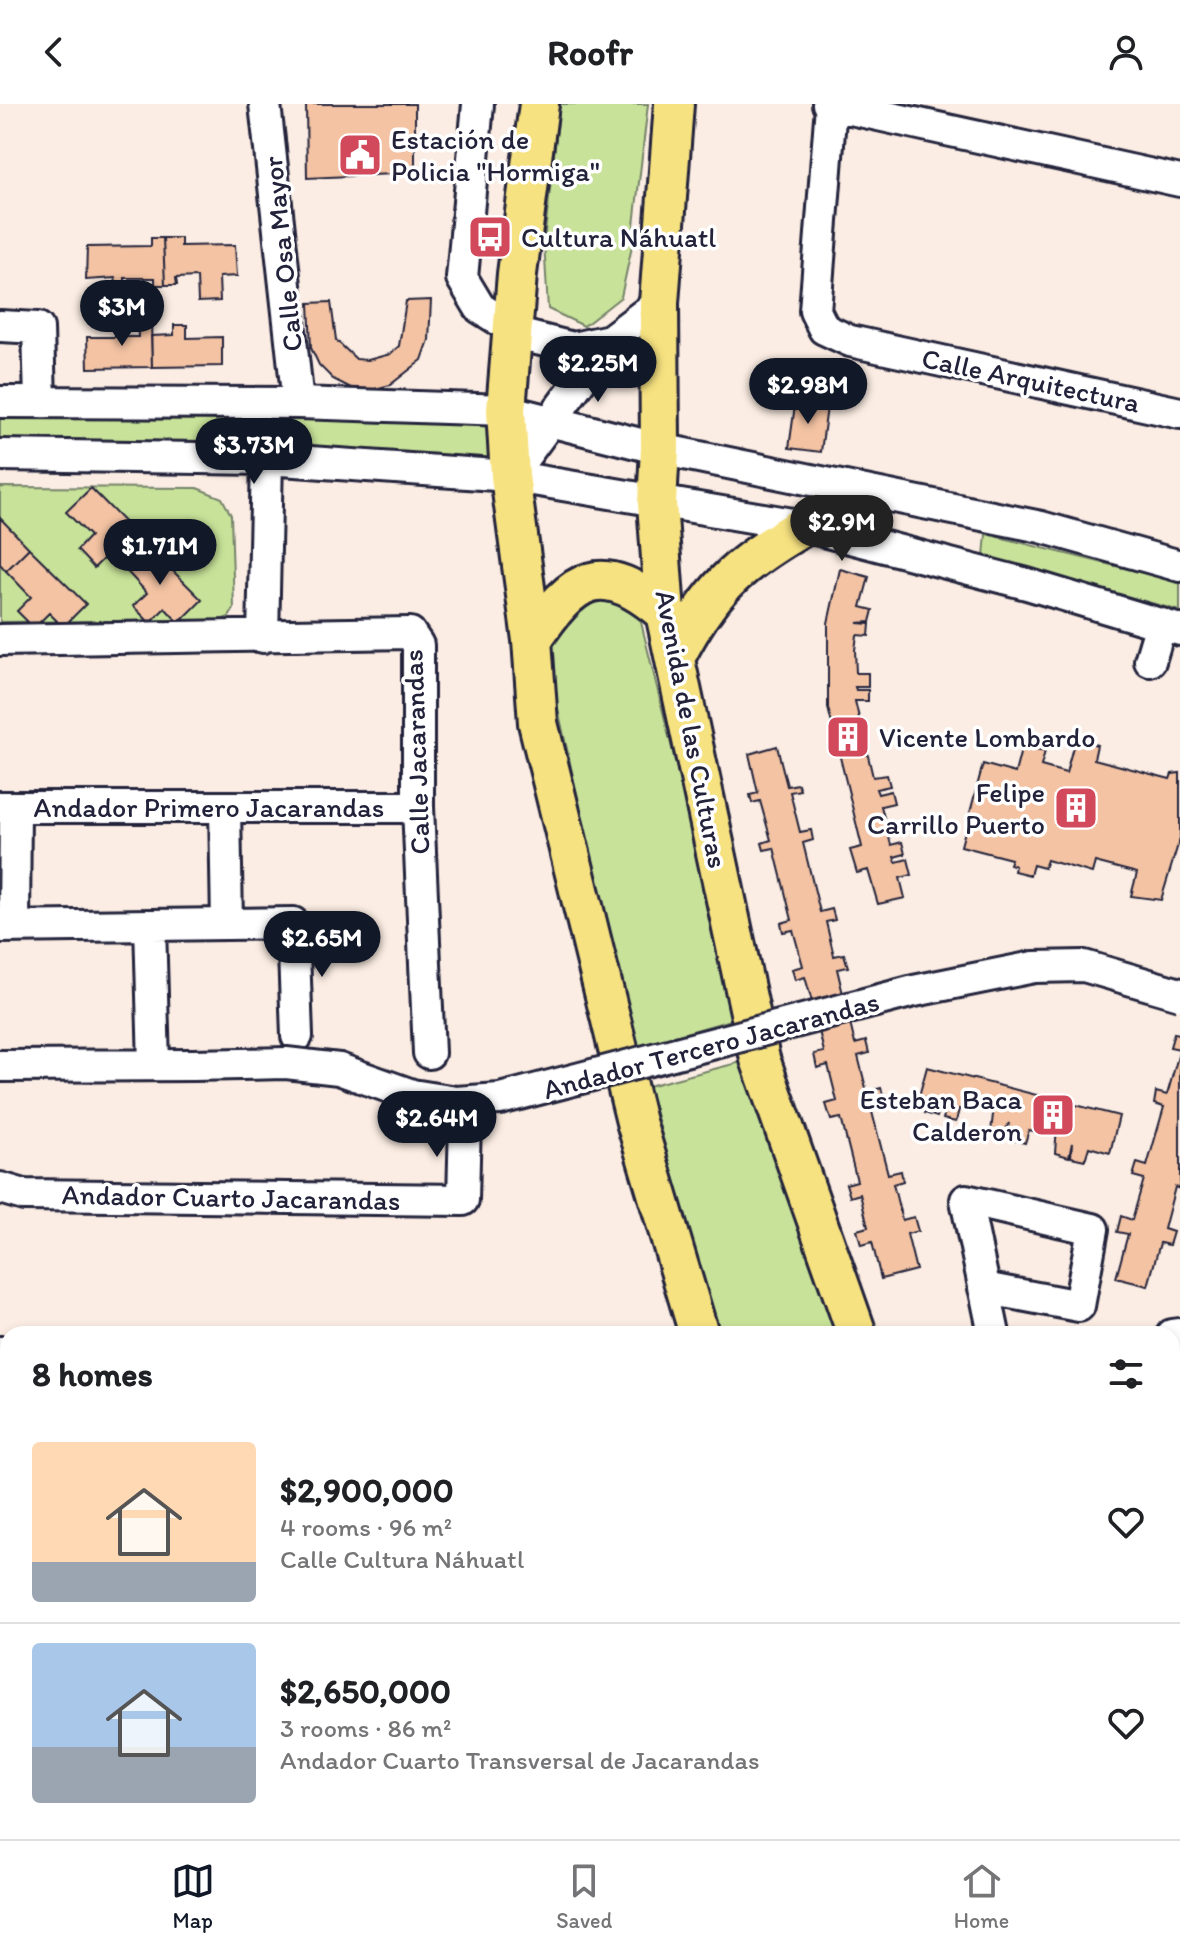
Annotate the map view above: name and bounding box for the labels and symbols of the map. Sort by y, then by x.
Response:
place label: Estación de Policia "Hormiga" [391,122,600,188]
public building icon: Estación de Policia "Hormiga" [336,131,384,179]
street label: Calle Osa Mayor [255,154,309,353]
bus stop icon: Cultura Náhuatl [466,213,514,261]
place label: Cultura Náhuatl [521,220,716,254]
pin: $3M [83,280,161,348]
pin: $2.25M [533,336,663,404]
street label: Calle Arquitectura [919,340,1144,420]
pin: $2.98M [743,358,873,426]
pin: $3.73M [189,418,319,486]
pin: $2.9M [786,495,898,563]
pin: $1.71M [95,519,225,587]
street label: Avenida de las Culturas [648,587,736,871]
street label: Calle Jacarandas [395,649,437,855]
building icon: Vicente Lombardo [824,713,872,761]
place label: Vicente Lombardo [879,720,1096,754]
place label: Felipe Carrillo Puerto [867,775,1045,841]
building icon: Felipe Carrillo Puerto [1052,784,1100,832]
street label: Andador Primero Jacarandas [34,790,384,824]
pin: $2.65M [257,911,387,979]
street label: Andador Tercero Jacarandas [539,984,883,1106]
place label: Esteban Baca Calderon [860,1082,1022,1148]
pin: $2.64M [372,1091,502,1159]
building icon: Esteban Baca Calderon [1029,1091,1077,1139]
street label: Andador Cuarto Jacarandas [61,1177,401,1217]

